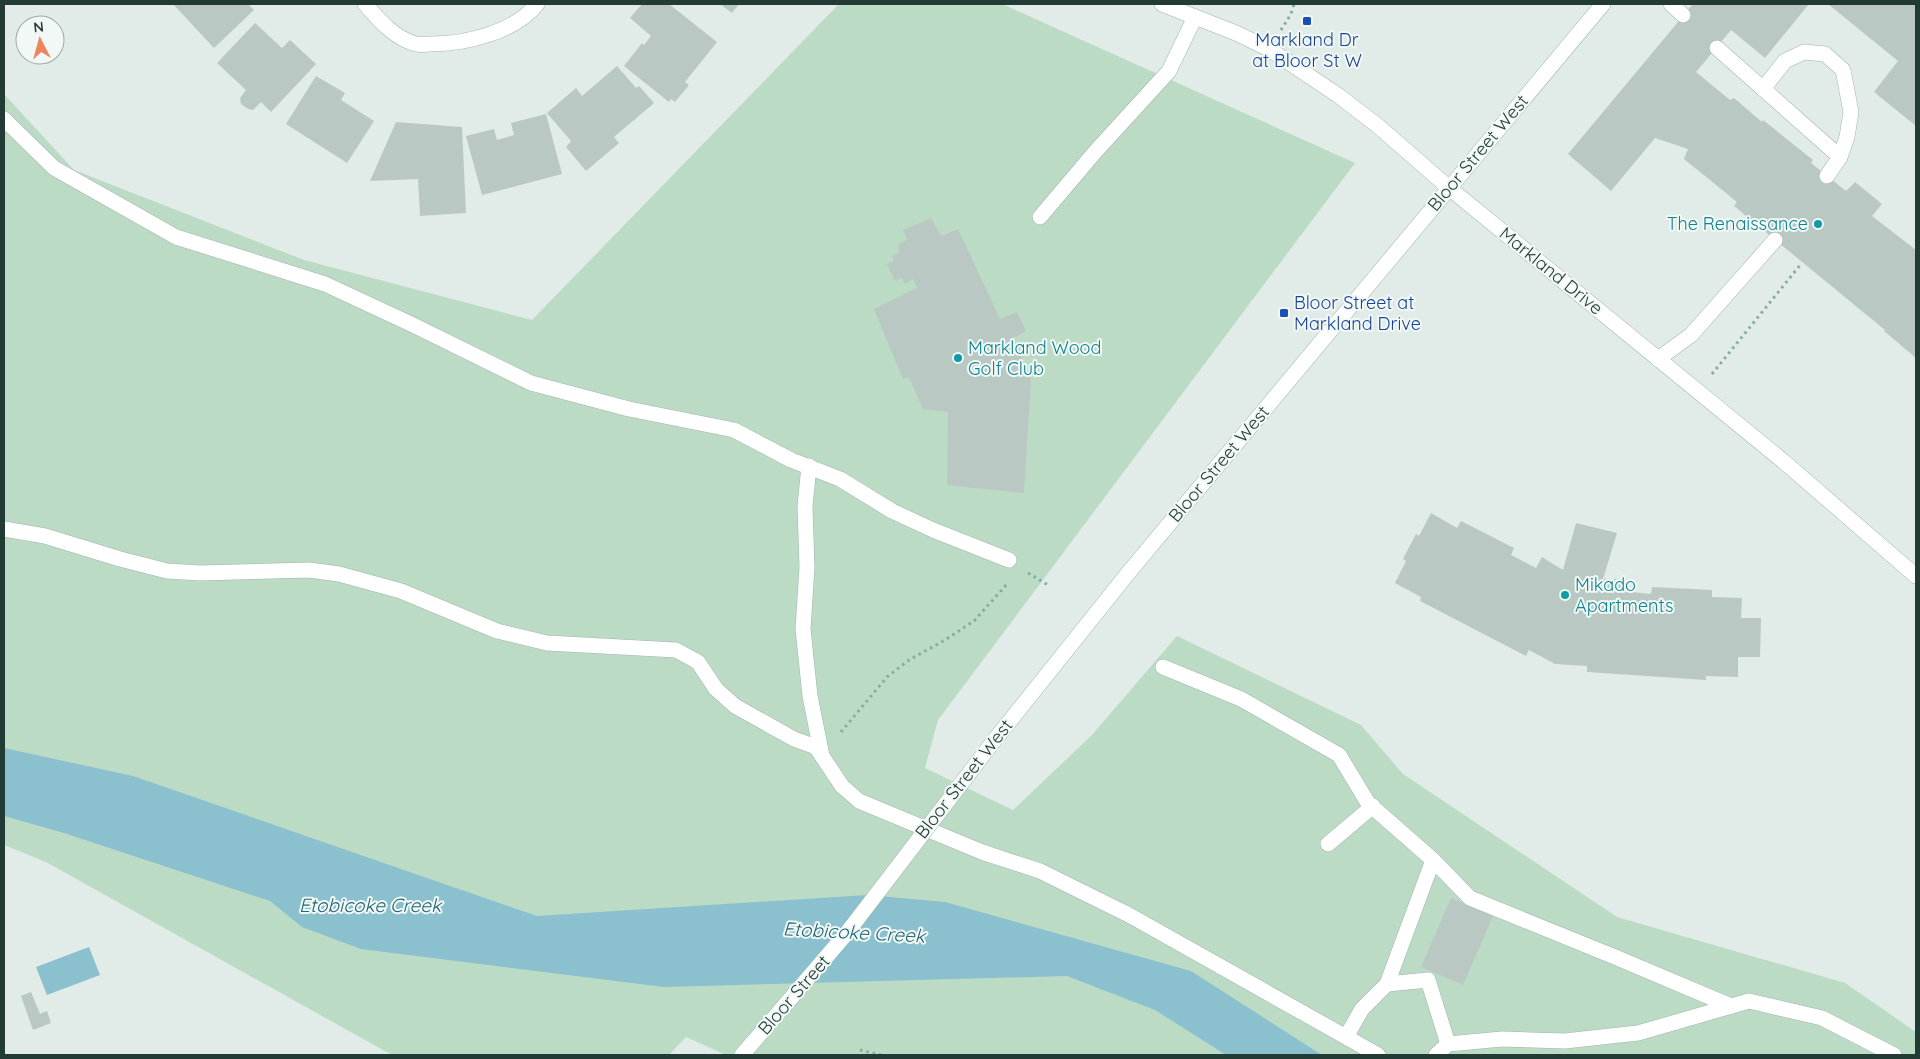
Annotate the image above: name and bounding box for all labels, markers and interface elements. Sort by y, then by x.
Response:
north arrow [15,15,65,65]
marker: Markland Dr at Bloor St W [1301,15,1313,27]
text: N [33,18,45,37]
place label: Markland Dr at Bloor St W [1252,28,1362,72]
street label: Bloor Street West [1422,90,1533,216]
place label: The Renaissance [1667,212,1808,235]
marker: The Renaissance [1812,218,1824,230]
street label: Markland Drive [1495,222,1608,319]
place label: Bloor Street at Markland Drive [1294,291,1421,335]
marker: Bloor Street at Markland Drive [1278,307,1290,319]
place label: Markland Wood Golf Club [968,336,1101,380]
marker: Markland Wood Golf Club [952,352,964,364]
street label: Bloor Street West [1163,401,1274,527]
place label: Mikado Apartments [1575,573,1673,617]
marker: Mikado Apartments [1559,589,1571,601]
street label: Bloor Street West [910,714,1017,843]
water label: Etobicoke Creek [299,893,443,917]
water label: Etobicoke Creek [782,916,927,948]
street label: Bloor Street [753,950,835,1039]

